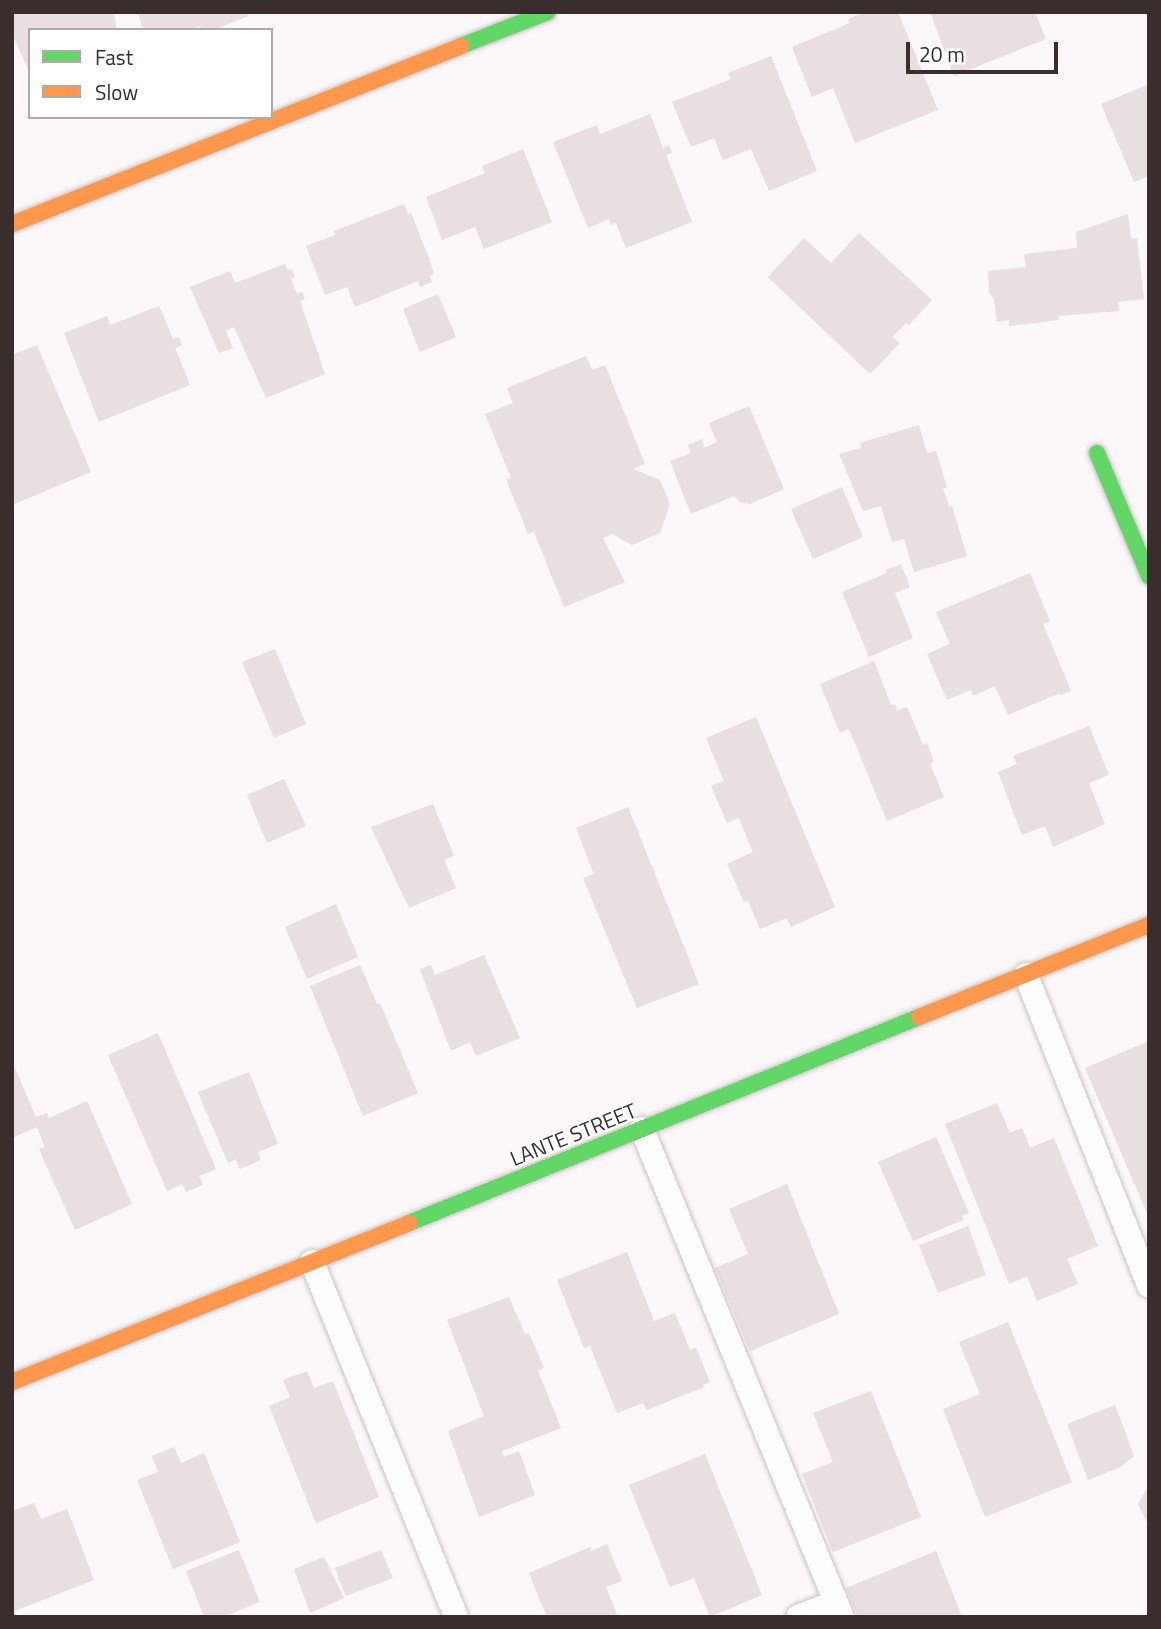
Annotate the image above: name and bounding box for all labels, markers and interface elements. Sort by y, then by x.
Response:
legend [28,28,273,119]
scale bar [909,28,1061,72]
text: 20 m [919,38,965,70]
text: Fast [95,41,133,73]
text: Slow [95,76,138,108]
street label: LANTE STREET [506,1097,640,1171]

